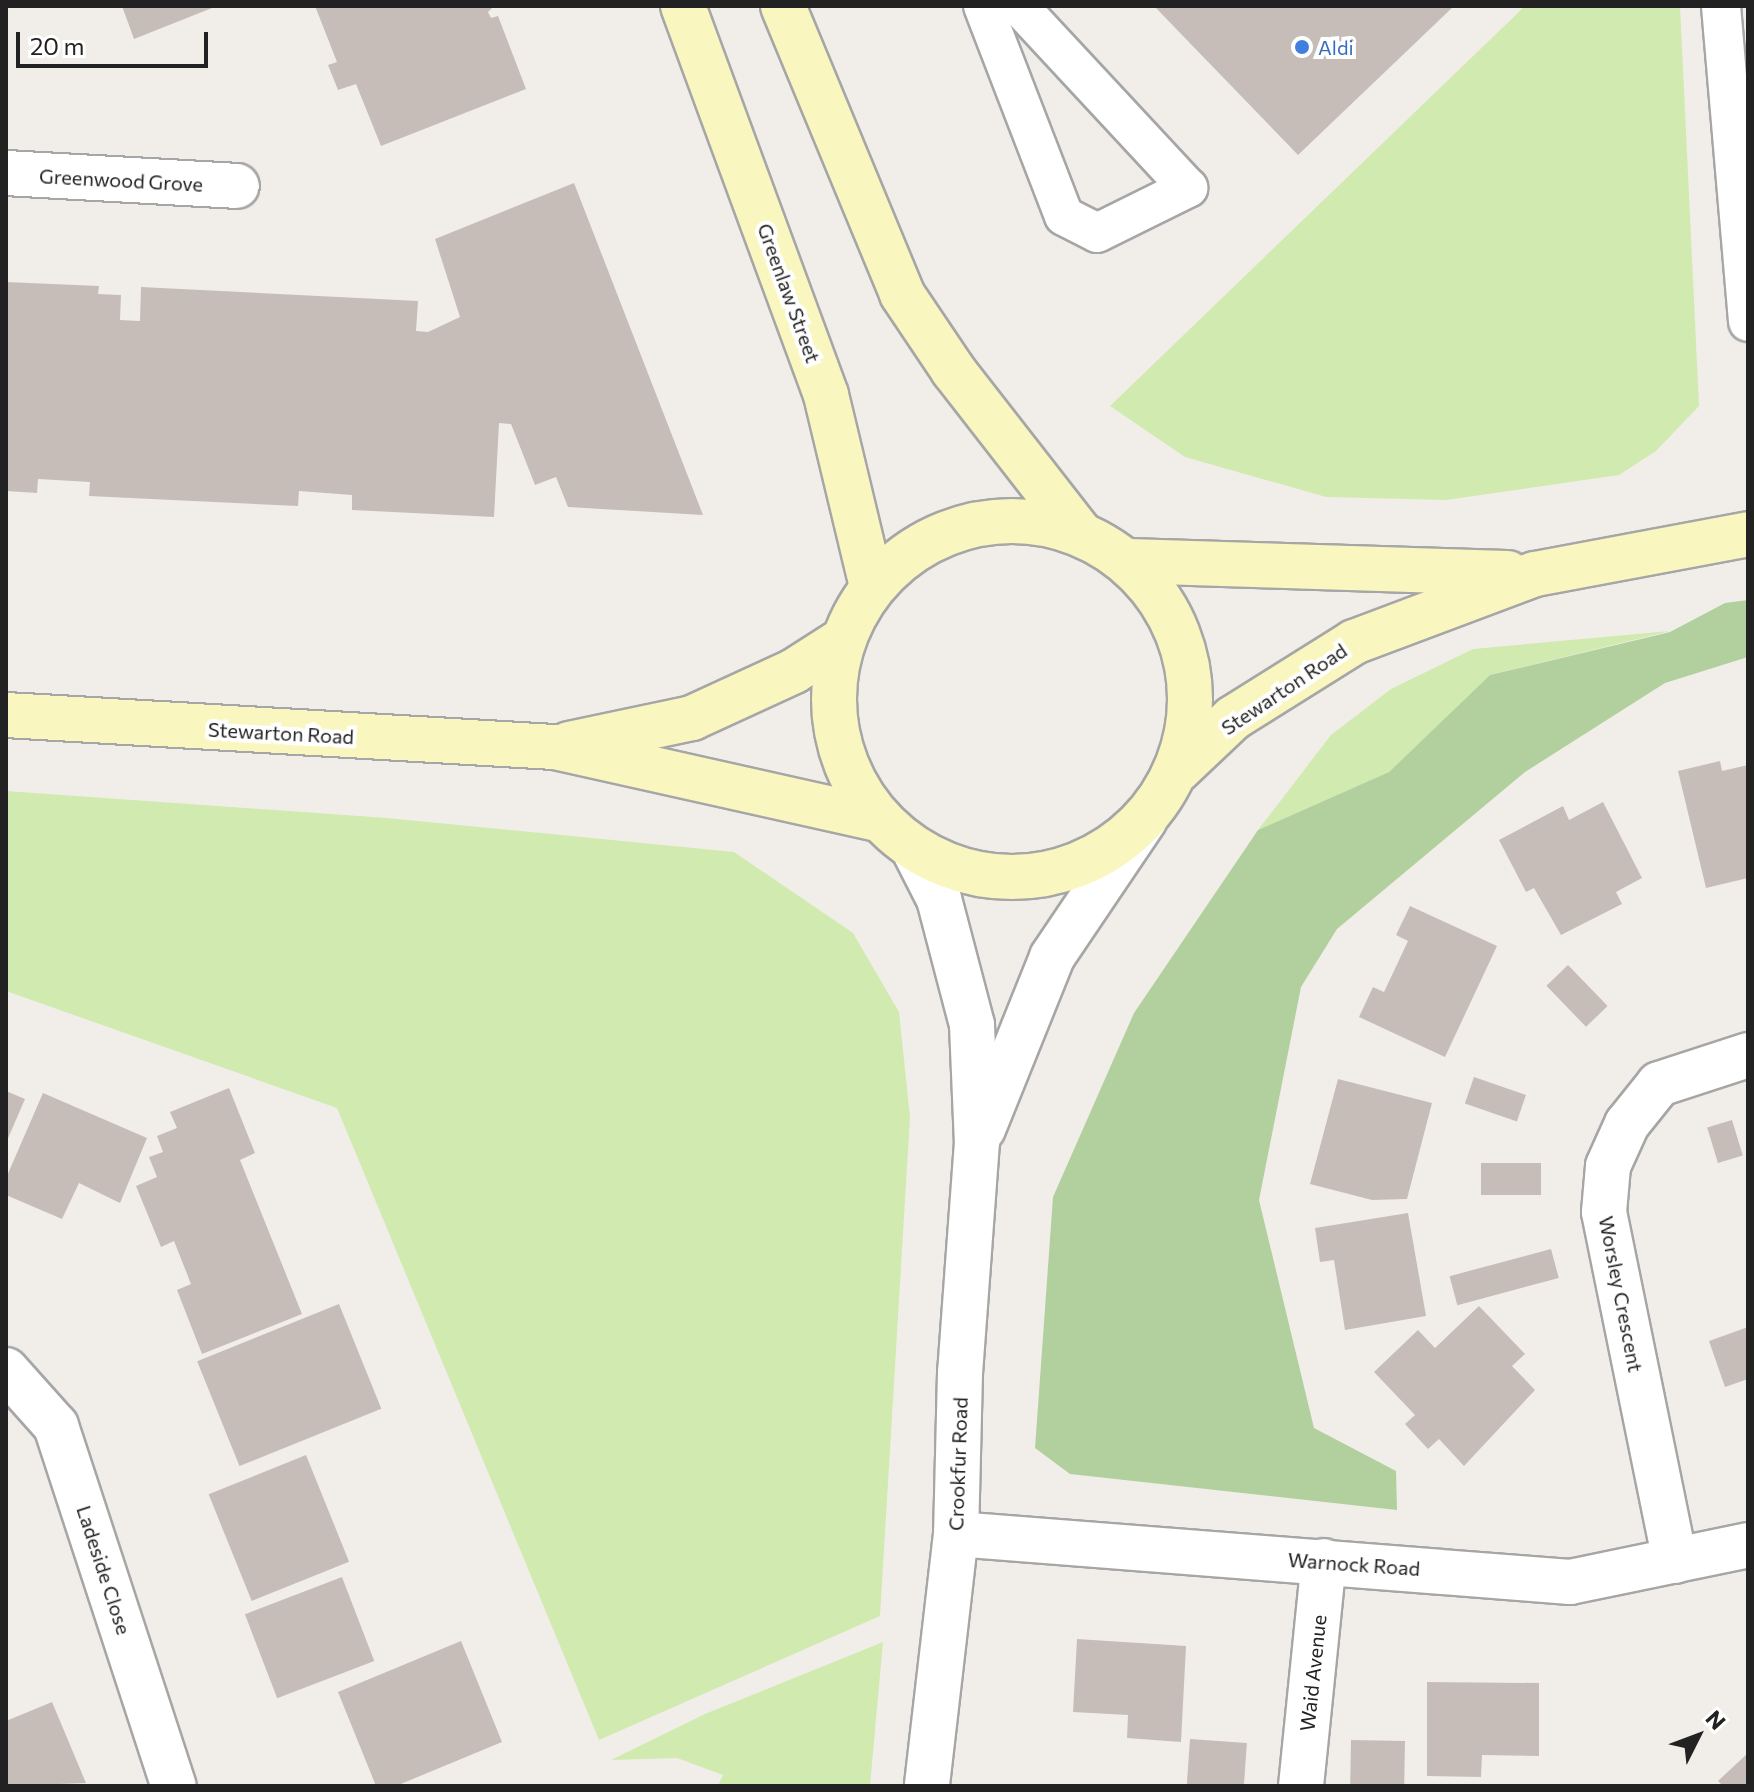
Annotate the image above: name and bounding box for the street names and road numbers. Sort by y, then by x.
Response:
street label: Greenwood Grove [39,164,203,196]
street label: Greenlaw Street [753,220,825,366]
street label: Stewarton Road [1217,638,1351,740]
street label: Stewarton Road [207,717,355,749]
street label: Worsley Crescent [1594,1214,1648,1374]
street label: Crookfur Road [944,1397,972,1531]
street label: Ladeside Close [72,1502,136,1638]
street label: Warnock Road [1287,1547,1421,1581]
street label: Waid Avenue [1295,1614,1331,1732]

